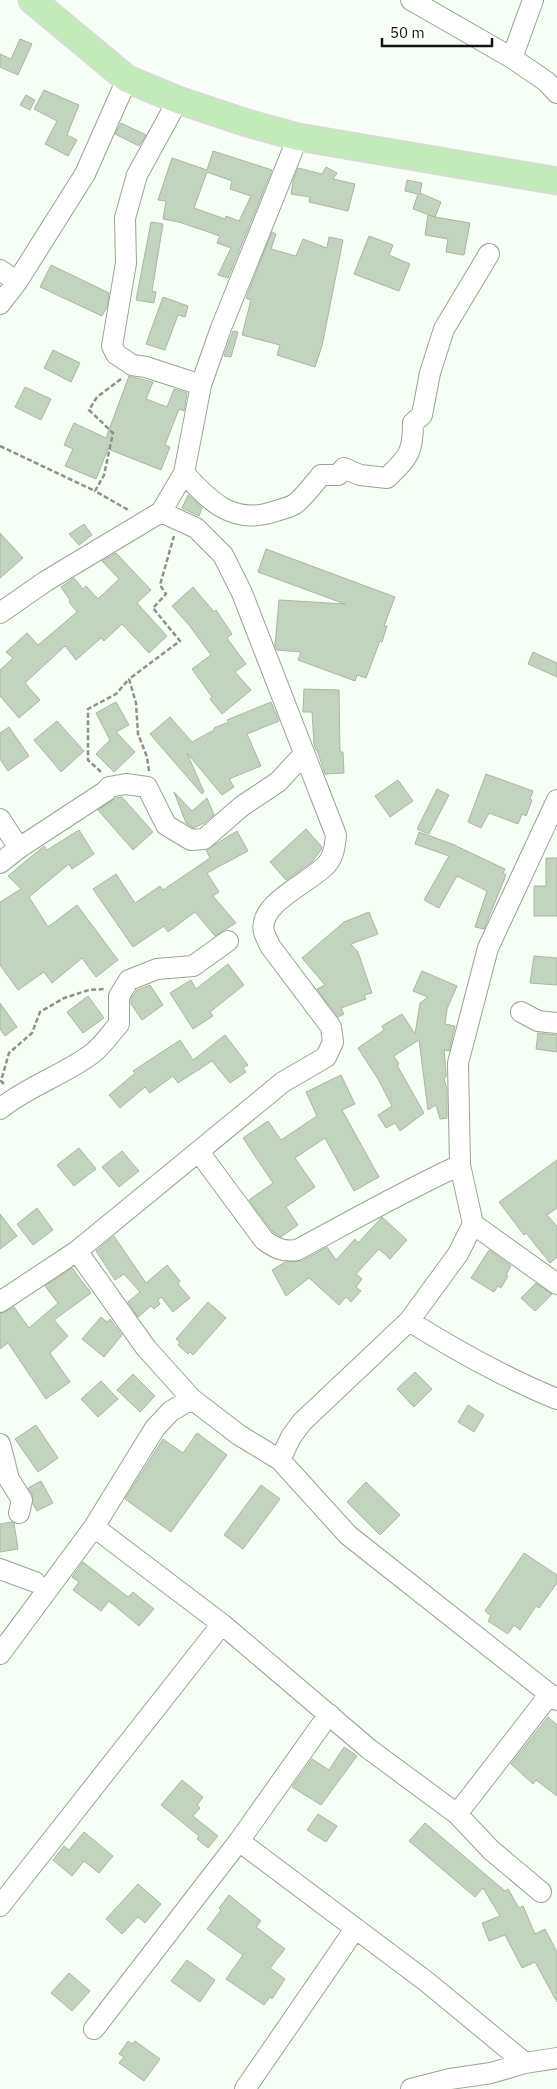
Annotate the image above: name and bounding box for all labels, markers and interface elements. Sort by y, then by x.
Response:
scale bar [382,15,492,47]
text: 50 m [390,23,425,42]

